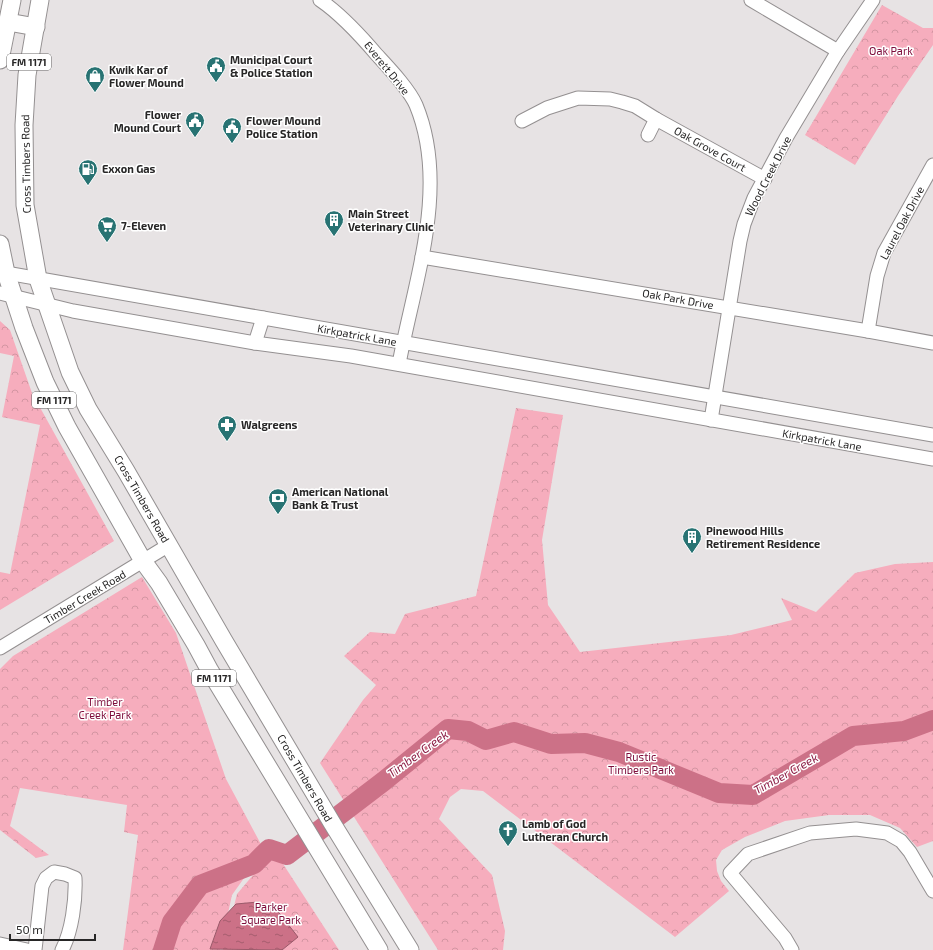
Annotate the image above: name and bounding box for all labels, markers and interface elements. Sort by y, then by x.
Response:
street label: Everett Drive [362,38,413,97]
park label: Oak Park [869,44,913,57]
place label: Municipal Court & Police Station [230,53,313,79]
road number: FM 1171 [7,54,51,70]
public building icon: Municipal Court & Police Station [205,55,227,83]
place label: Kwik Kar of Flower Mound [109,63,184,89]
shop icon: Kwik Kar of Flower Mound [84,65,106,93]
place label: Flower Mound Court [114,108,181,134]
public building icon: Flower Mound Court [184,110,206,138]
street label: Cross Timbers Road [18,114,33,214]
place label: Flower Mound Police Station [246,114,321,140]
public building icon: Flower Mound Police Station [221,116,243,144]
street label: Oak Grove Court [672,123,748,174]
street label: Wood Creek Drive [742,134,793,218]
fuel station icon: Exxon Gas [77,158,99,186]
place label: Exxon Gas [102,162,156,175]
street label: Laurel Oak Drive [877,184,926,262]
place label: Main Street Veterinary Clinic [348,207,434,234]
building icon: Main Street Veterinary Clinic [323,209,345,237]
supermarket icon: 7-Eleven [96,215,118,243]
place label: 7-Eleven [121,219,166,232]
street label: Oak Park Drive [641,286,715,311]
street label: Kirkpatrick Lane [316,321,398,348]
road number: FM 1171 [32,392,76,408]
pharmacy icon: Walgreens [216,414,238,442]
place label: Walgreens [241,418,297,431]
street label: Kirkpatrick Lane [781,426,863,453]
street label: Cross Timbers Road [112,453,173,545]
place label: American National Bank & Trust [292,485,389,511]
bank icon: American National Bank & Trust [267,487,289,515]
place label: Pinewood Hills Retirement Residence [706,524,820,550]
building icon: Pinewood Hills Retirement Residence [681,526,703,554]
street label: Timber Creek Road [41,567,128,626]
road number: FM 1171 [192,670,236,686]
park label: Timber Creek Park [79,695,132,721]
water label: Timber Creek [384,727,450,780]
street label: Cross Timbers Road [275,732,336,824]
park label: Rustic Timbers Park [608,750,674,776]
water label: Timber Creek [751,750,820,797]
place label: Lamb of God Lutheran Church [522,817,608,843]
church icon: Lamb of God Lutheran Church [497,819,519,847]
park label: Parker Square Park [241,900,301,926]
scale bar [10,916,95,942]
text: 50 m [16,922,43,936]

